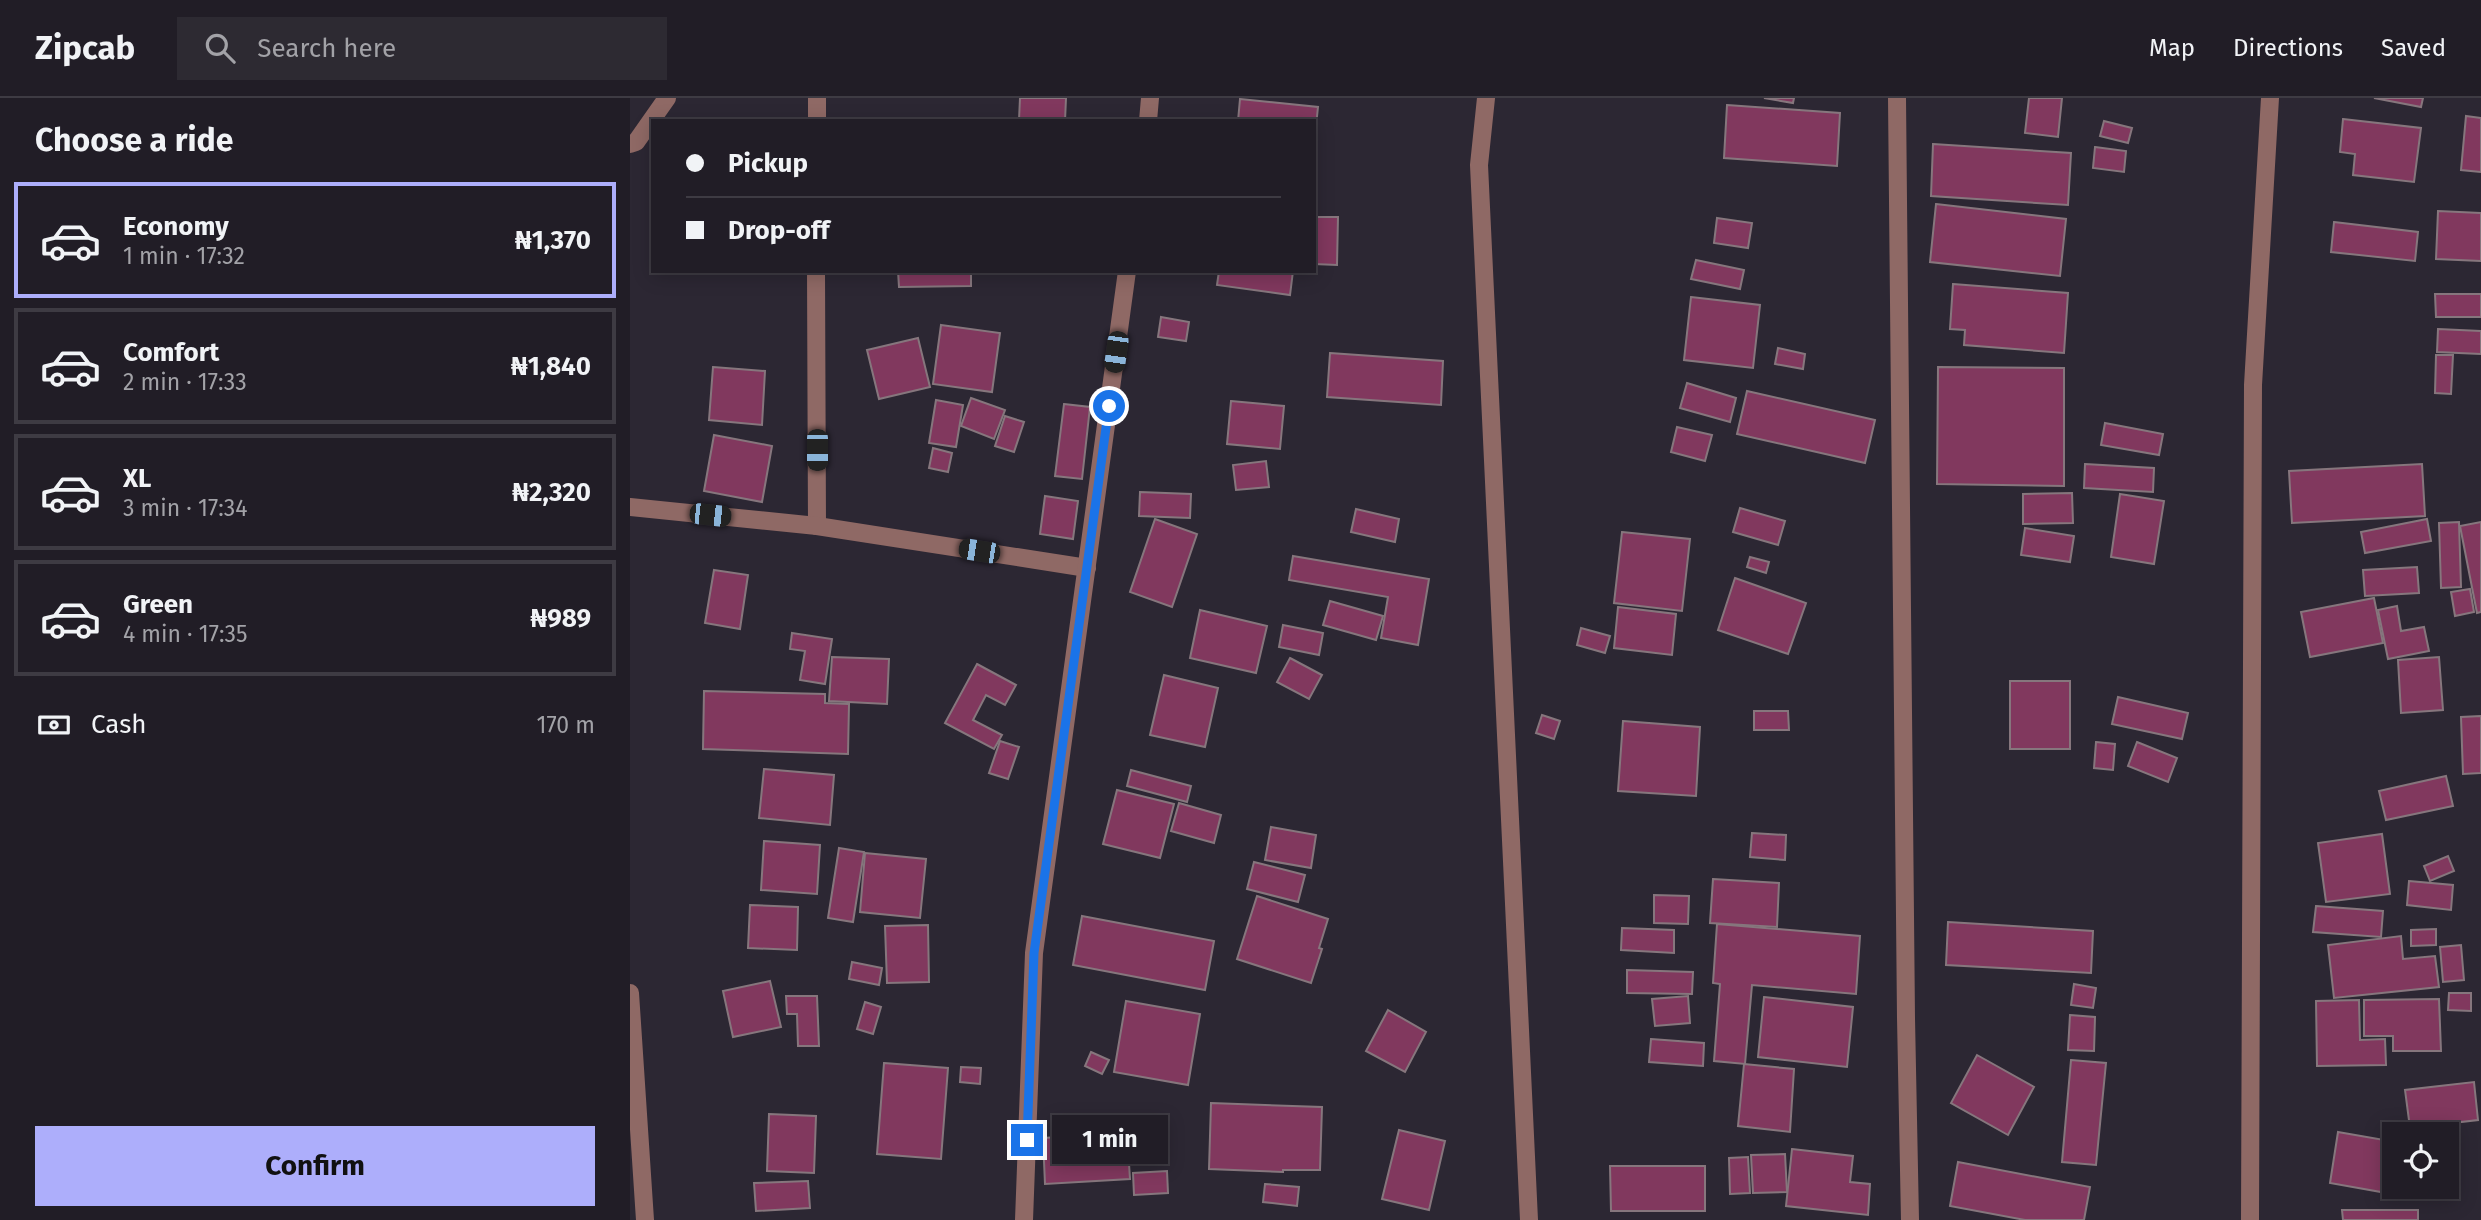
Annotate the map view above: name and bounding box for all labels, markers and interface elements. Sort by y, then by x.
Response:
search box [177,17,667,80]
text: Zipcab [35,28,135,68]
icon: search [201,29,239,67]
text: Search here [257,33,396,64]
text: Map [2149,34,2195,62]
text: Directions [2233,34,2343,62]
text: Saved [2381,34,2446,62]
text: Choose a ride [35,121,233,159]
text: Pickup [728,148,808,179]
icon: car [39,209,102,272]
text: Economy [123,211,229,242]
text: Drop-off [728,215,830,246]
text: ₦1,370 [515,225,591,256]
text: 1 min · 17:32 [123,242,245,270]
car [1103,330,1130,374]
icon: car [39,335,102,398]
text: Comfort [123,337,219,368]
text: ₦1,840 [511,351,591,382]
text: 2 min · 17:33 [123,368,247,396]
route start [1093,390,1125,422]
car [807,429,828,471]
icon: car [39,461,102,524]
text: XL [123,463,151,494]
text: ₦2,320 [512,477,591,508]
text: 3 min · 17:34 [123,494,247,522]
car [689,502,732,528]
car [957,537,1002,565]
icon: car [39,587,102,650]
text: Green [123,589,193,620]
text: ₦989 [530,603,591,634]
text: 4 min · 17:35 [123,620,248,648]
icon: cash [35,706,73,744]
text: Cash [91,709,147,740]
text: 170 m [536,711,595,739]
callout: 1 min [1052,1116,1167,1164]
map controls [2382,1122,2459,1199]
button: locate [2382,1122,2459,1199]
route end [1011,1124,1043,1156]
text: 1 min [1082,1125,1138,1153]
button: Confirm [35,1126,595,1206]

